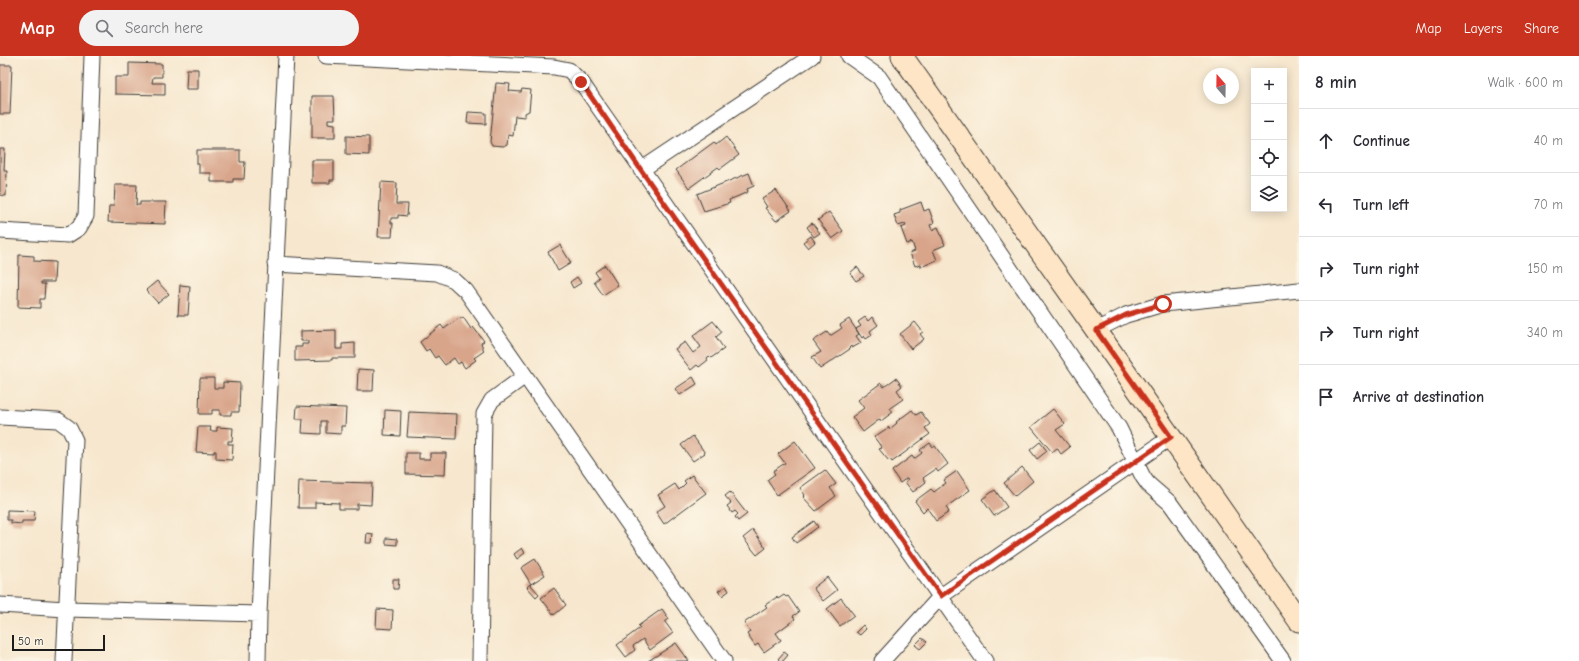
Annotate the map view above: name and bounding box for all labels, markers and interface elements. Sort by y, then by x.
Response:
search box [79,10,359,46]
text: Map [20,17,55,39]
icon: search [93,17,115,39]
text: Search here [125,19,203,37]
text: Map [1415,20,1442,37]
text: Layers [1464,20,1502,37]
text: Share [1524,20,1559,37]
north arrow [1203,68,1239,104]
map controls [1251,68,1287,212]
button: + [1251,68,1287,104]
route end [572,73,590,91]
text: 8 min [1315,73,1357,92]
text: Walk · 600 m [1488,75,1563,90]
button: − [1251,104,1287,140]
icon: ahead [1315,130,1337,152]
text: Continue [1353,132,1410,150]
text: 40 m [1534,133,1563,148]
button: locate [1251,140,1287,176]
button: layers [1251,176,1287,212]
icon: left [1315,194,1337,216]
text: Turn left [1353,196,1409,214]
text: 70 m [1534,197,1563,212]
icon: right [1315,258,1337,280]
text: Turn right [1353,260,1419,278]
text: 150 m [1528,261,1563,276]
route start [1154,295,1172,313]
icon: right [1315,322,1337,344]
text: Turn right [1353,324,1419,342]
text: 340 m [1527,325,1563,340]
icon: arrive [1315,386,1337,408]
text: Arrive at destination [1353,388,1484,406]
scale bar [12,633,105,652]
text: 50 m [18,635,43,648]

